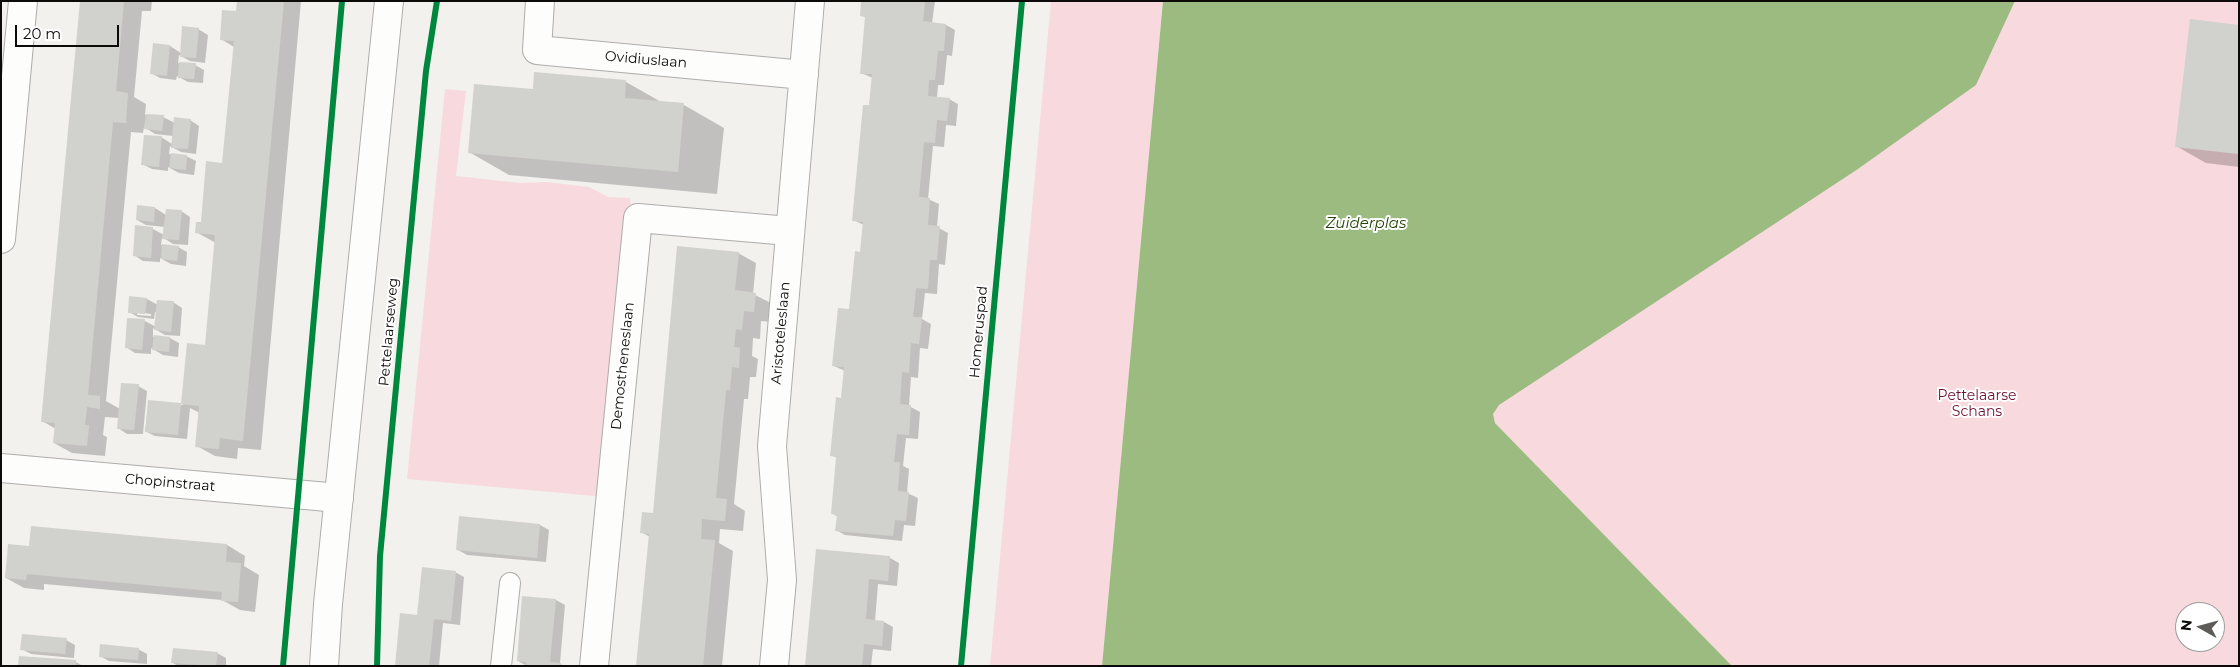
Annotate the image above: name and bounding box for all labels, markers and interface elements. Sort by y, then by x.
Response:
scale bar [18,15,121,47]
text: 20 m [23,24,61,43]
street label: Ovidiuslaan [604,48,688,72]
water label: Zuiderplas [1326,215,1406,233]
street label: Pettelaarseweg [376,277,402,387]
street label: Aristoteleslaan [768,281,794,385]
street label: Homeruspad [967,285,991,379]
street label: Demostheneslaan [608,301,638,431]
park label: Pettelaarse Schans [1938,388,2016,421]
street label: Chopinstraat [124,471,216,495]
north arrow [2175,602,2225,652]
text: N [2176,619,2196,632]

